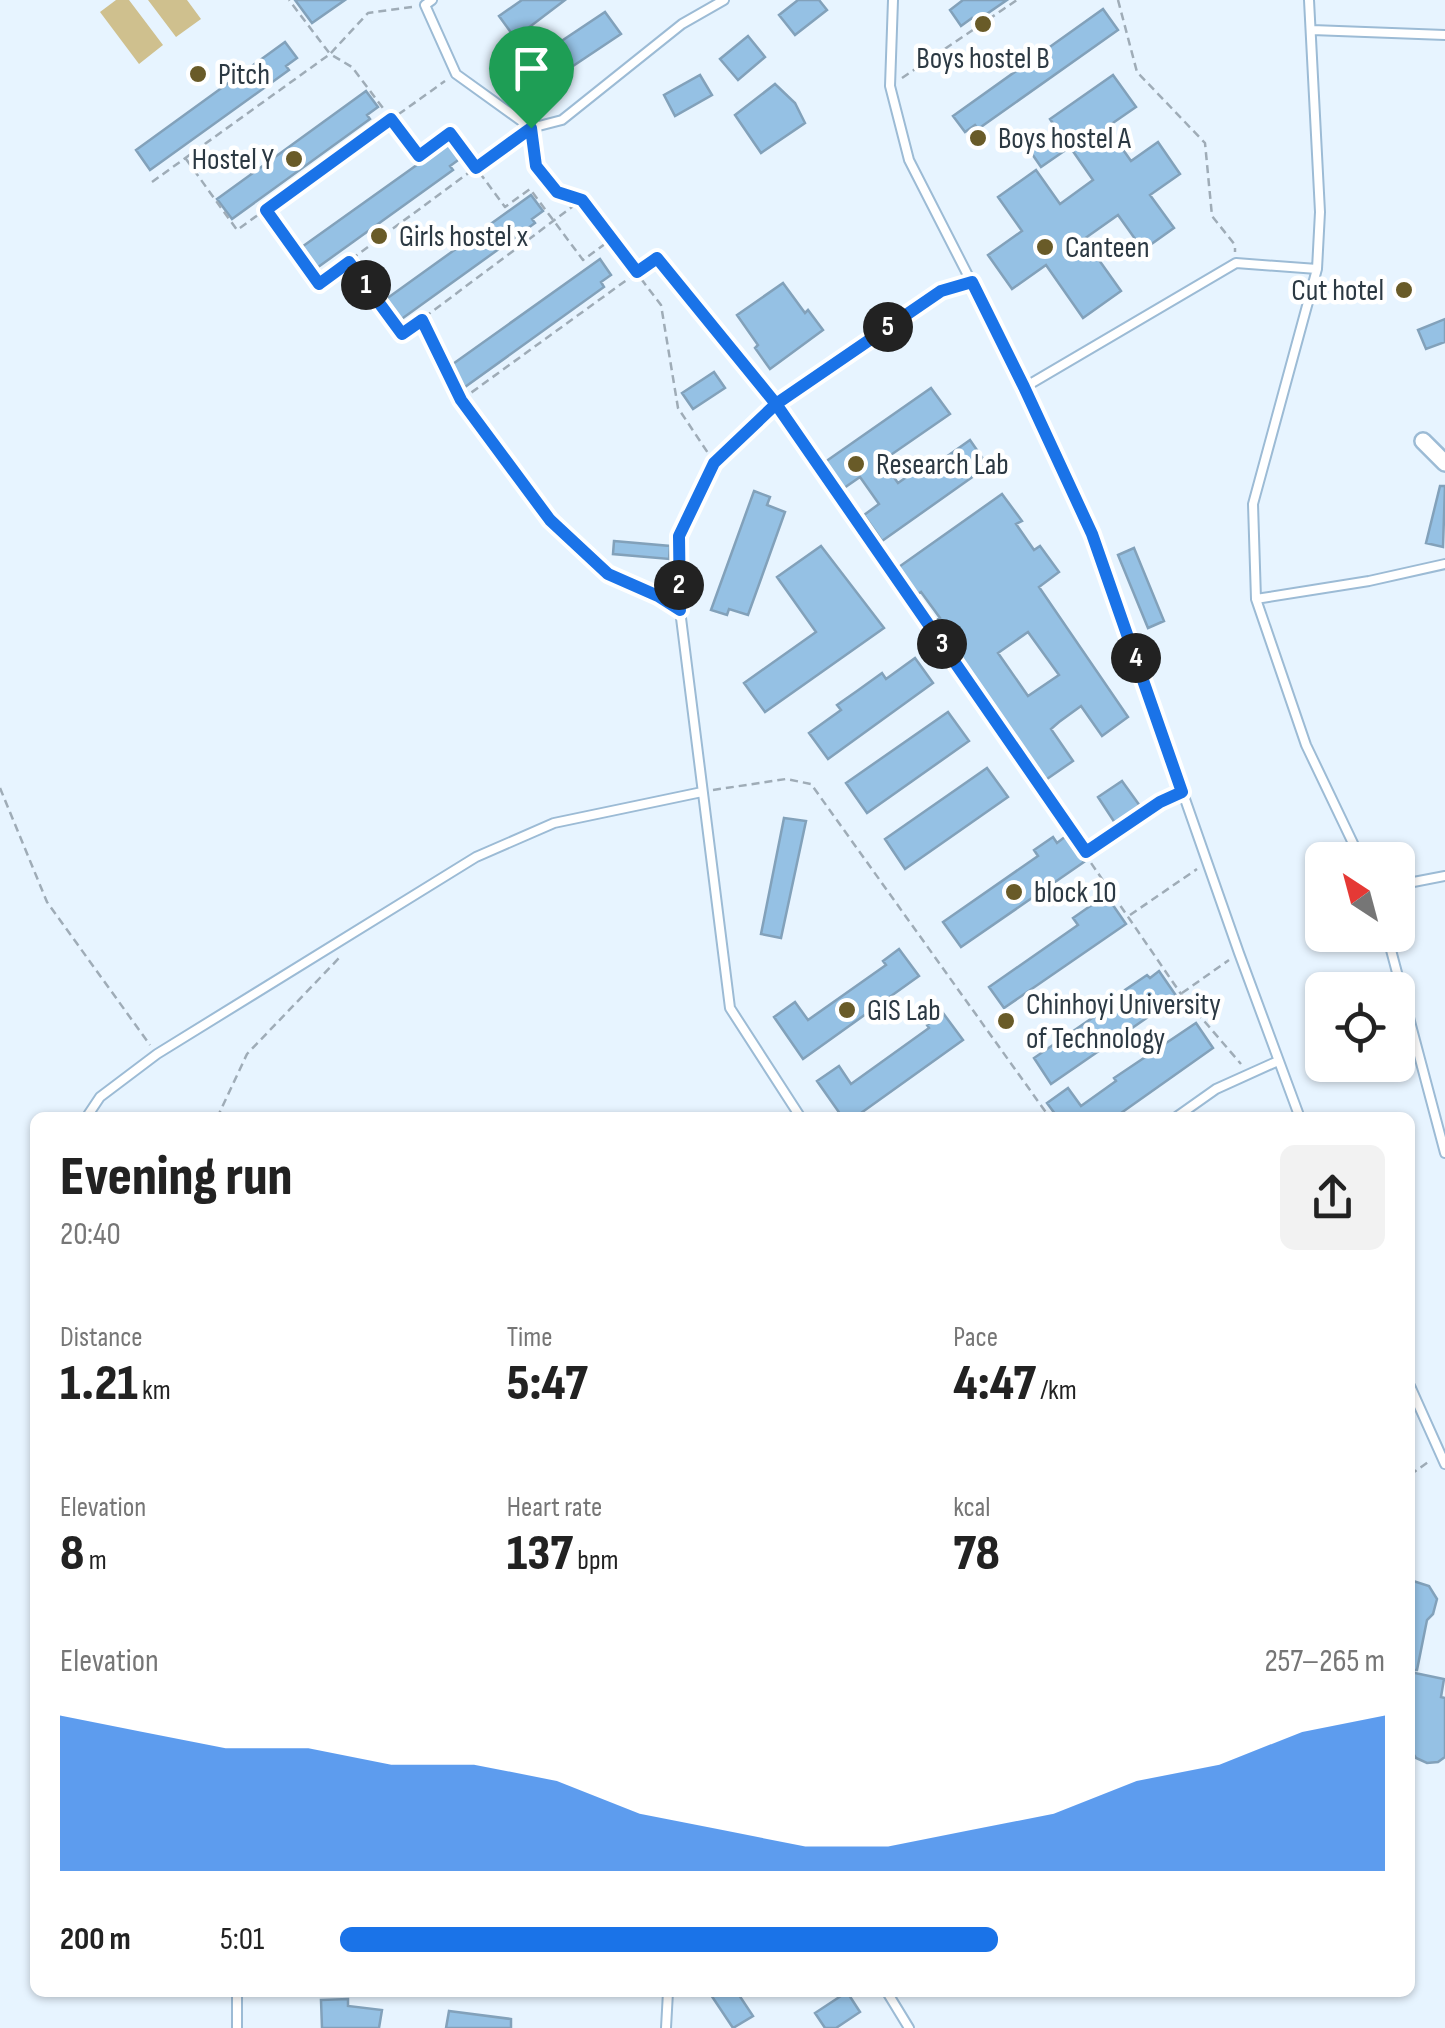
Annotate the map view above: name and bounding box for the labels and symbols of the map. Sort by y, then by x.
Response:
marker: Boys hostel B [972,13,994,35]
pin [489,26,574,129]
place label: Boys hostel B [916,41,1050,77]
place label: Pitch [218,57,270,93]
marker: Pitch [187,63,209,85]
place label: Boys hostel A [998,121,1131,157]
marker: Boys hostel A [967,127,989,149]
place label: Hostel Y [192,142,274,178]
marker: Hostel Y [283,148,305,170]
place label: Girls hostel x [399,219,528,255]
marker: Girls hostel x [368,225,390,247]
place label: Canteen [1065,230,1150,266]
marker: Canteen [1034,236,1056,258]
pin: 1 [341,260,391,310]
place label: Cut hotel [1291,273,1384,309]
marker: Cut hotel [1393,279,1415,301]
pin: 5 [863,302,913,352]
place label: Research Lab [876,447,1009,483]
marker: Research Lab [845,453,867,475]
pin: 2 [654,560,704,610]
pin: 3 [917,619,967,669]
pin: 4 [1111,633,1161,683]
north arrow [1305,842,1415,952]
place label: block 10 [1034,875,1117,911]
marker: block 10 [1003,881,1025,903]
place label: Chinhoyi University of Technology [1026,987,1221,1057]
place label: GIS Lab [867,993,941,1029]
marker: GIS Lab [836,999,858,1021]
marker: Chinhoyi University of Technology [995,1010,1017,1032]

